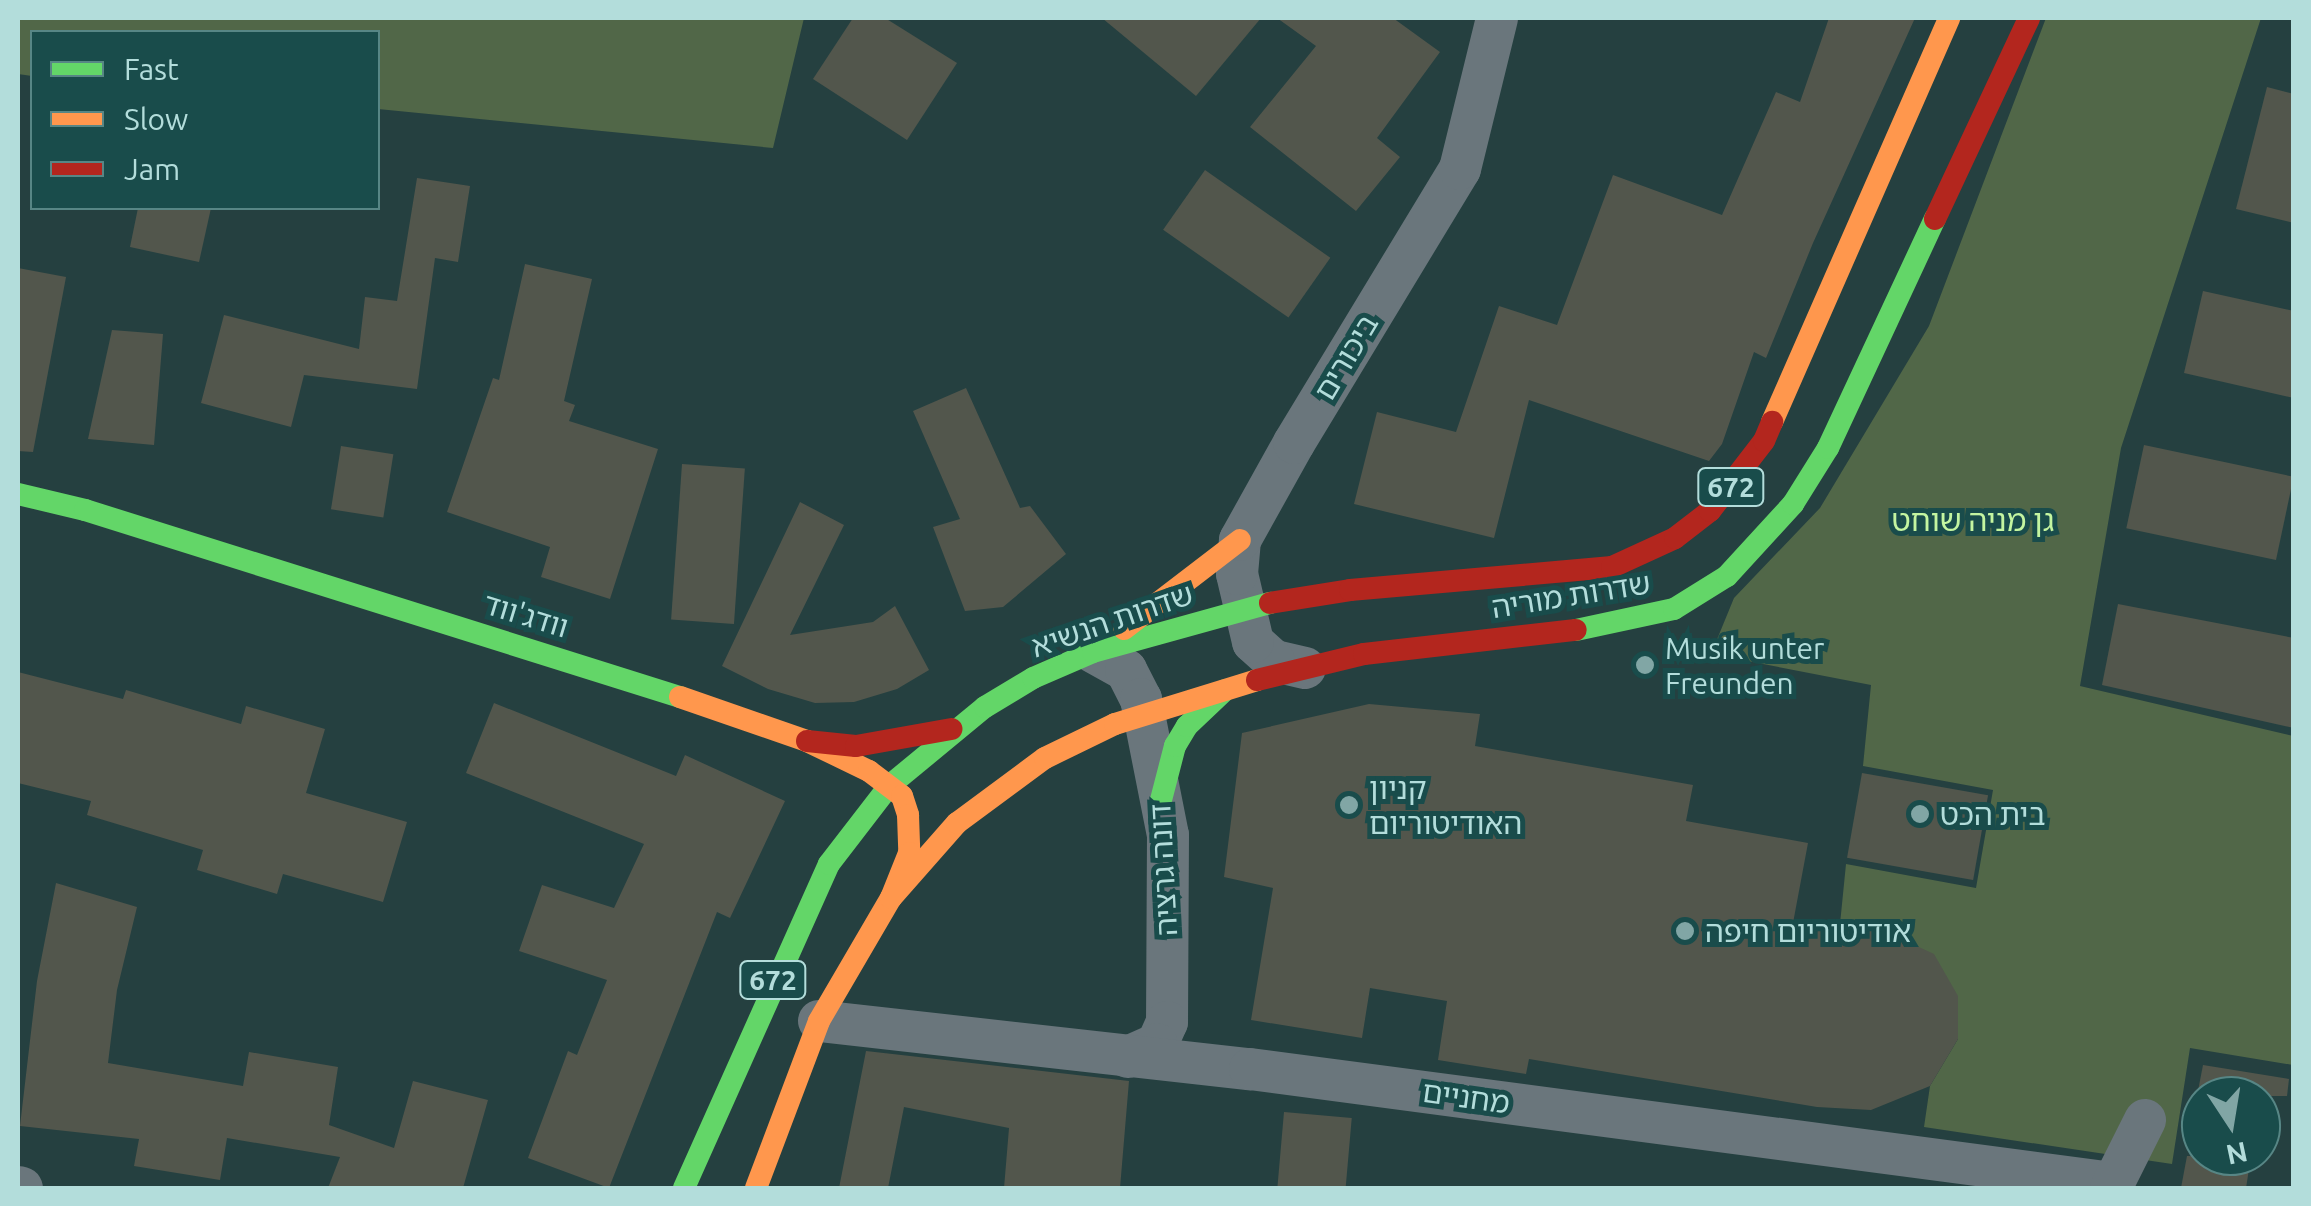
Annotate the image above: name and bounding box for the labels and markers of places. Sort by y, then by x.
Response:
place label: Musik unter Freunden [1665,630,1824,700]
marker: Musik unter Freunden [1634,654,1656,676]
place label: קניון האודיטוריום [1369,770,1522,840]
marker: קניון האודיטוריום [1338,794,1360,816]
place label: בית הכט [1940,796,2046,832]
marker: בית הכט [1909,803,1931,825]
place label: אודיטוריום חיפה [1705,913,1911,949]
marker: אודיטוריום חיפה [1674,920,1696,942]

